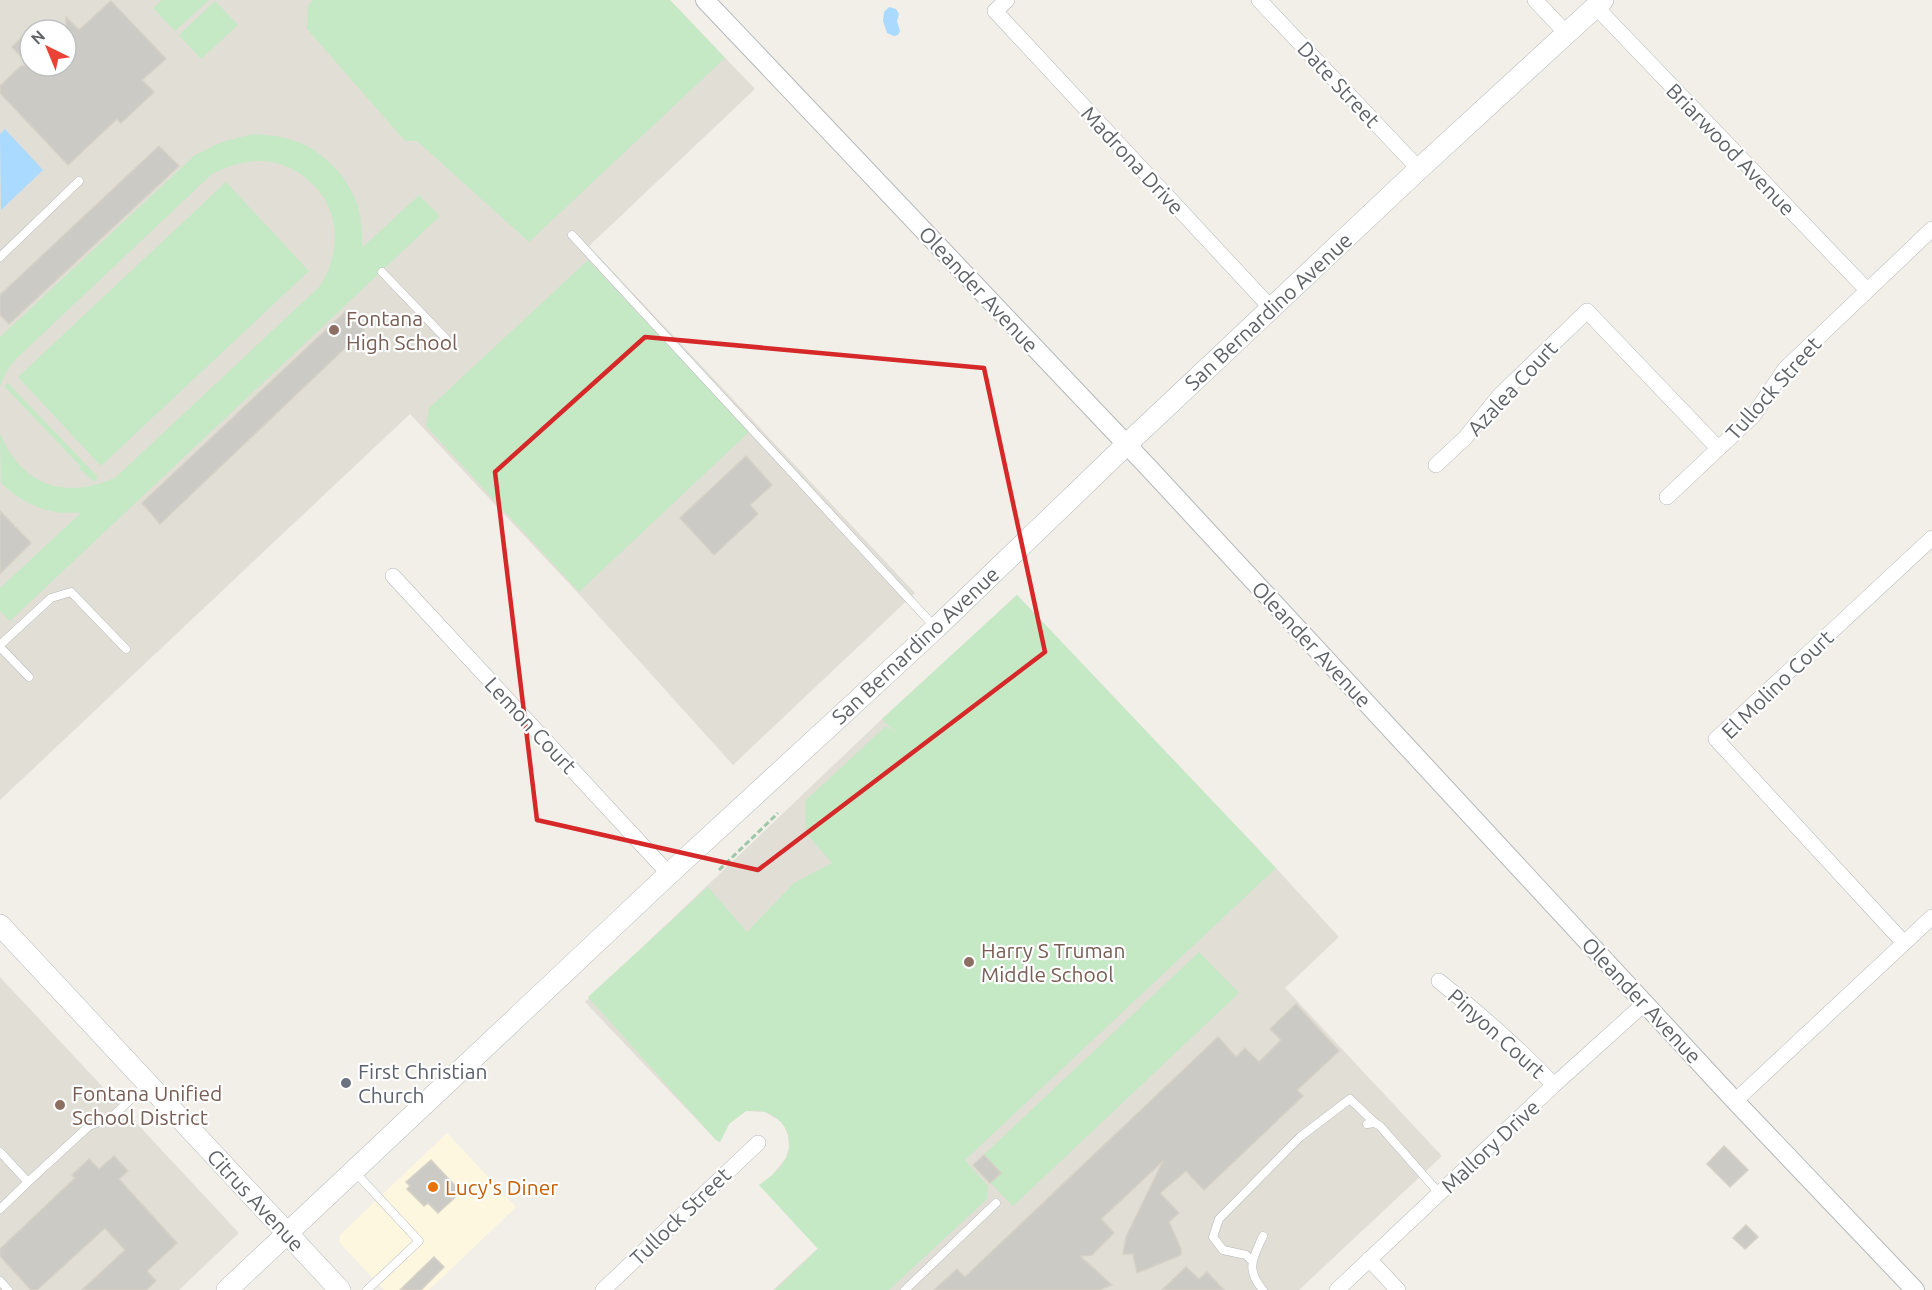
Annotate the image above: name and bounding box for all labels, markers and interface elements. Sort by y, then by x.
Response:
north arrow [18,18,78,78]
text: N [27,26,48,48]
street label: Date Street [1293,36,1385,132]
street label: Briarwood Avenue [1662,78,1800,220]
street label: Madrona Drive [1077,101,1189,219]
street label: Oleander Avenue [914,221,1044,357]
street label: San Bernardino Avenue [1180,227,1356,395]
place label: Fontana High School [346,306,457,354]
marker: Fontana High School [327,323,341,337]
street label: Tullock Street [1721,332,1825,444]
street label: Azalea Court [1462,336,1562,440]
street label: San Bernardino Avenue [827,561,1003,729]
street label: Oleander Avenue [1247,576,1377,712]
street label: El Molino Court [1716,625,1838,743]
street label: Lemon Court [480,672,582,778]
street label: Oleander Avenue [1577,932,1707,1068]
place label: Harry S Truman Middle School [981,938,1125,986]
marker: Harry S Truman Middle School [962,955,976,969]
street label: Pinyon Court [1444,983,1550,1083]
place label: First Christian Church [358,1059,487,1107]
marker: First Christian Church [339,1076,353,1090]
place label: Fontana Unified School District [72,1081,222,1129]
street label: Mallory Drive [1436,1094,1544,1198]
marker: Fontana Unified School District [53,1098,67,1112]
street label: Citrus Avenue [203,1144,309,1256]
street label: Tullock Street [625,1162,735,1270]
place label: Lucy's Diner [445,1175,558,1199]
marker: Lucy's Diner [426,1180,440,1194]

